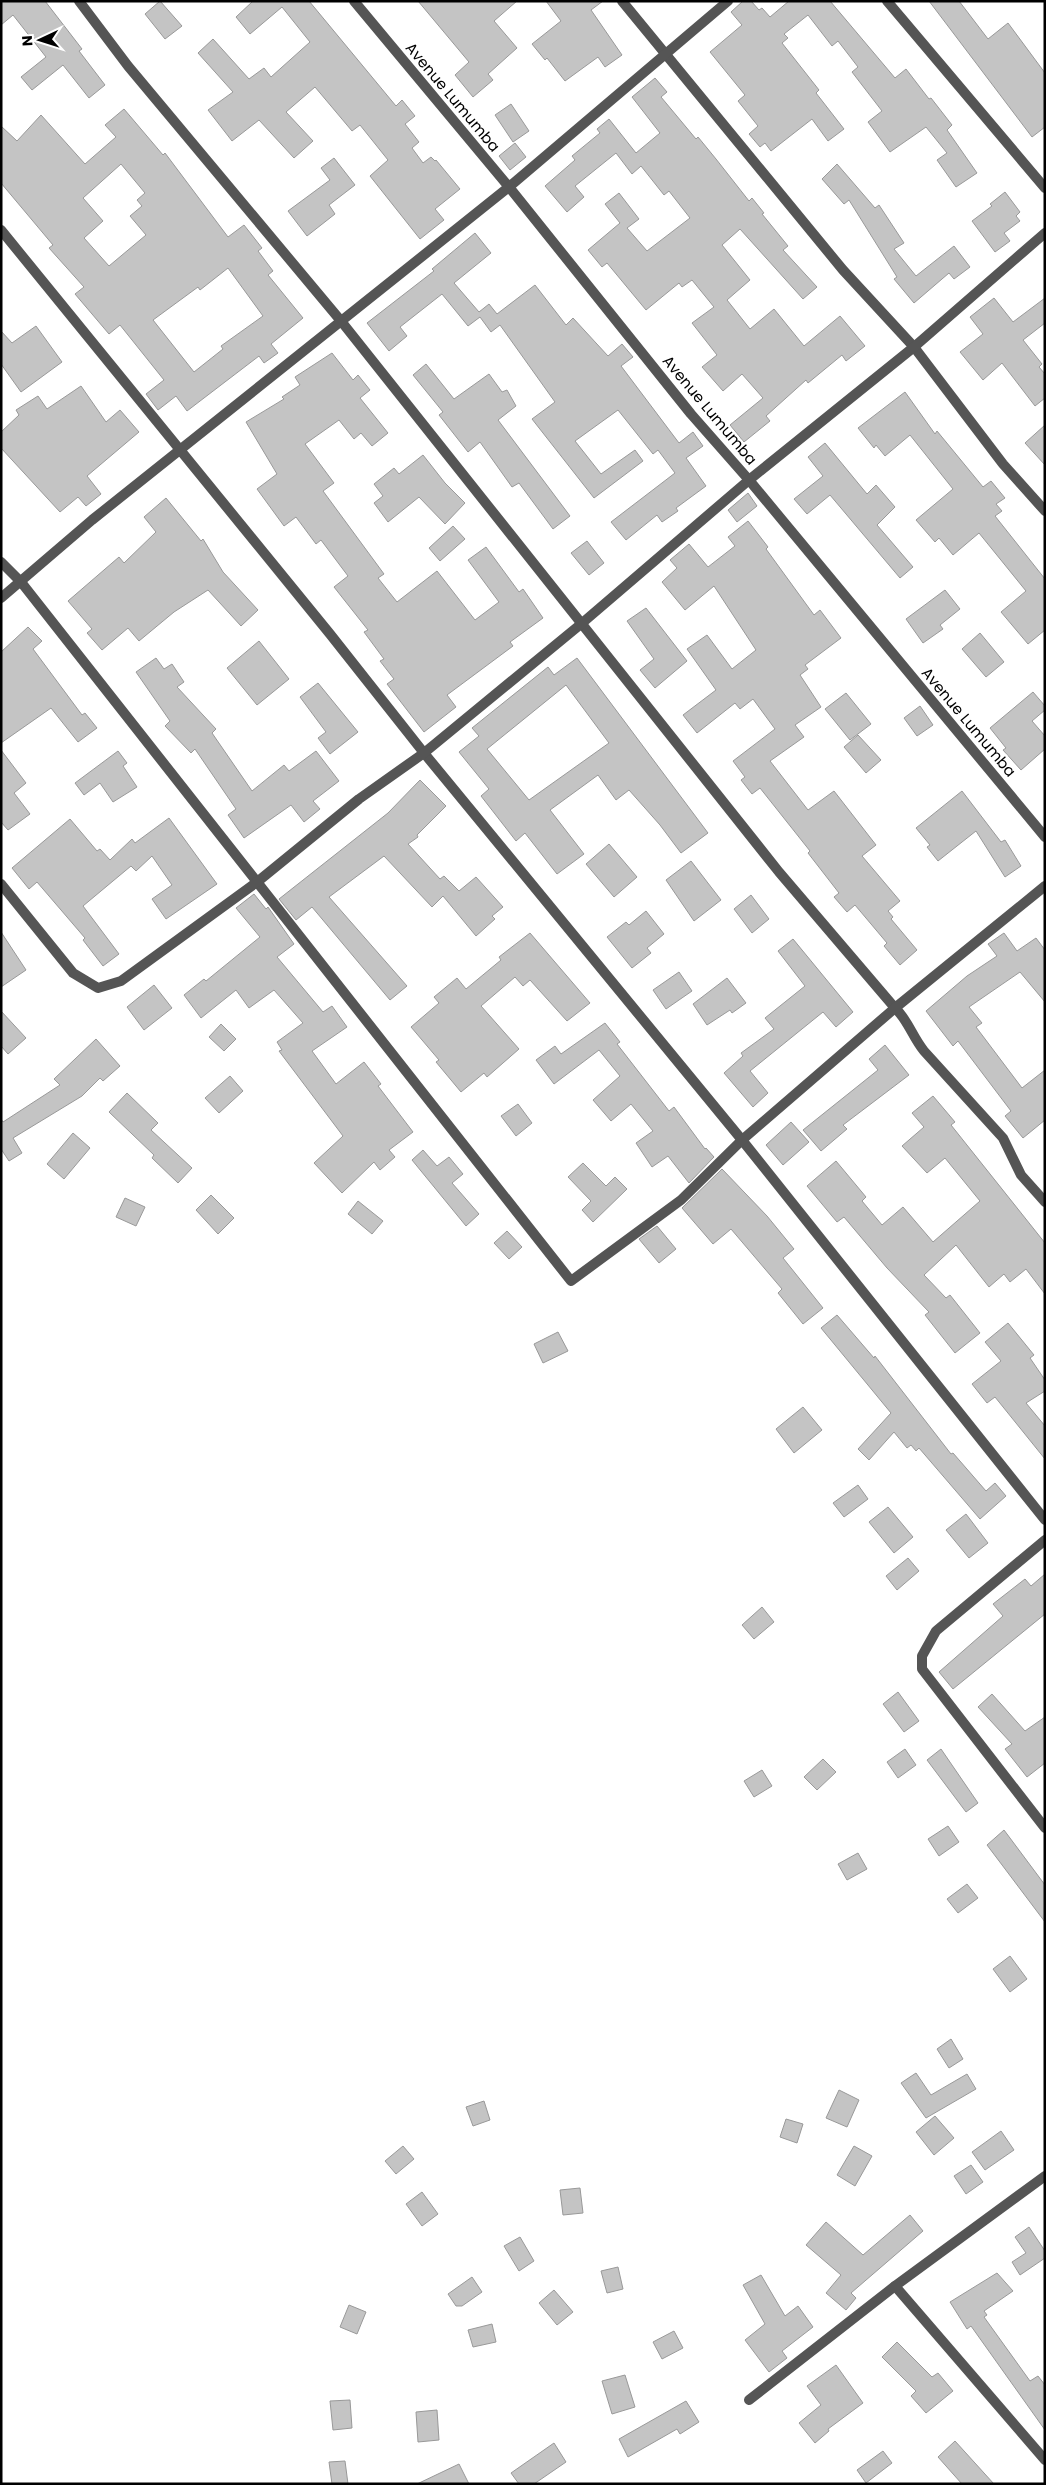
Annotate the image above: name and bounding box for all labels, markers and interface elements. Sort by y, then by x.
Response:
north arrow [15,15,65,65]
text: N [17,35,37,47]
street label: Avenue Lumumba [401,38,505,156]
street label: Avenue Lumumba [658,351,762,469]
street label: Avenue Lumumba [917,663,1021,781]

